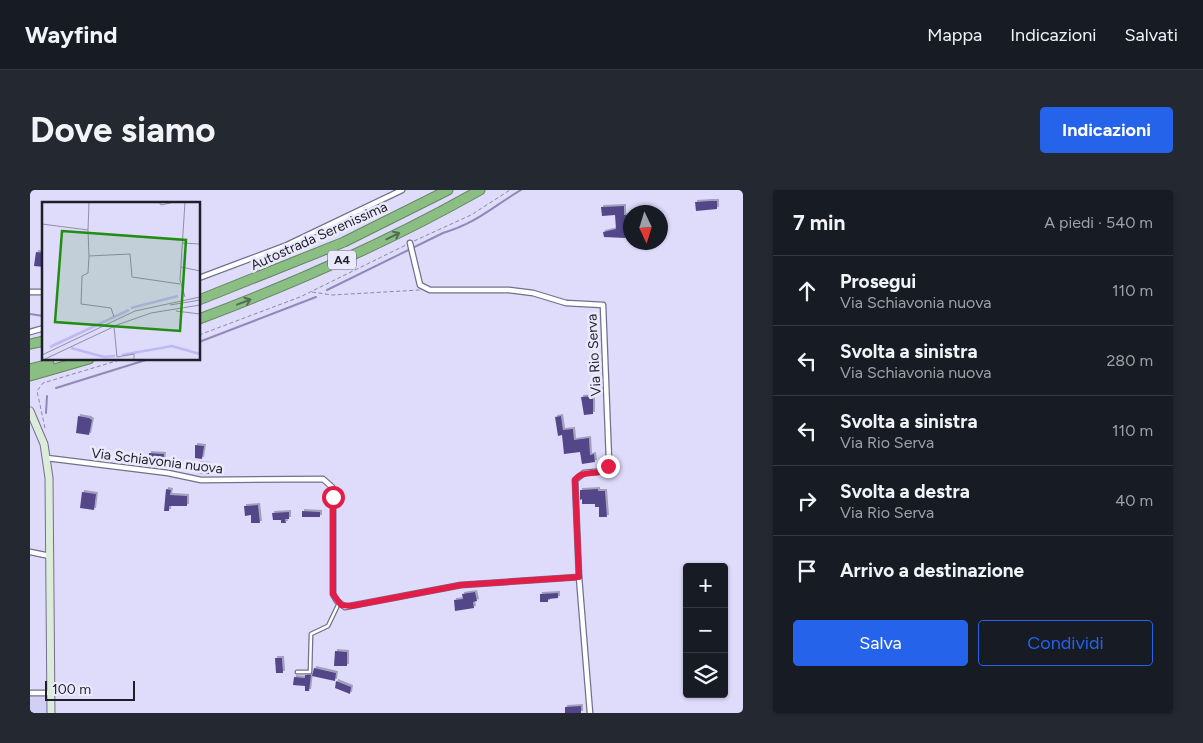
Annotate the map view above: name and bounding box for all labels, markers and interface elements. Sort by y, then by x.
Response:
text: Wayfind [25,20,118,49]
text: Mappa [927,24,982,46]
text: Indicazioni [1010,24,1096,46]
text: Salvati [1124,24,1178,46]
button: Indicazioni [1040,107,1173,153]
text: Dove siamo [30,109,216,151]
street label: Autostrada Serenissima [248,198,390,274]
inset map [42,202,200,360]
north arrow [623,205,668,250]
text: 7 min [793,210,845,235]
text: A piedi · 540 m [1044,213,1153,232]
one-way arrow [385,230,400,240]
road number: A4 [328,250,356,270]
text: Prosegui [840,270,916,293]
icon: ahead [793,277,821,305]
text: 110 m [1112,281,1153,300]
text: Via Schiavonia nuova [840,293,991,312]
one-way arrow [236,297,252,306]
street label: Via Rio Serva [583,313,605,397]
text: Svolta a sinistra [840,340,978,363]
icon: left [793,347,821,375]
text: 280 m [1106,351,1153,370]
text: Via Schiavonia nuova [840,363,991,382]
text: Svolta a sinistra [840,410,978,433]
icon: left [793,417,821,445]
text: 110 m [1112,421,1153,440]
text: Via Rio Serva [840,433,934,452]
street label: Via Schiavonia nuova [90,444,224,478]
route end [597,455,620,478]
text: Svolta a destra [840,480,970,503]
route start [322,486,345,509]
icon: right [793,487,821,515]
text: 40 m [1115,491,1153,510]
text: Via Rio Serva [840,503,934,522]
icon: arrive [793,557,821,585]
text: Arrivo a destinazione [840,559,1024,582]
map controls [683,563,728,698]
button: + [683,563,728,608]
button: − [683,608,728,653]
button: Salva [793,620,968,666]
button: Condividi [978,620,1153,666]
button: layers [683,653,728,698]
scale bar [45,678,135,701]
text: 100 m [52,681,91,698]

